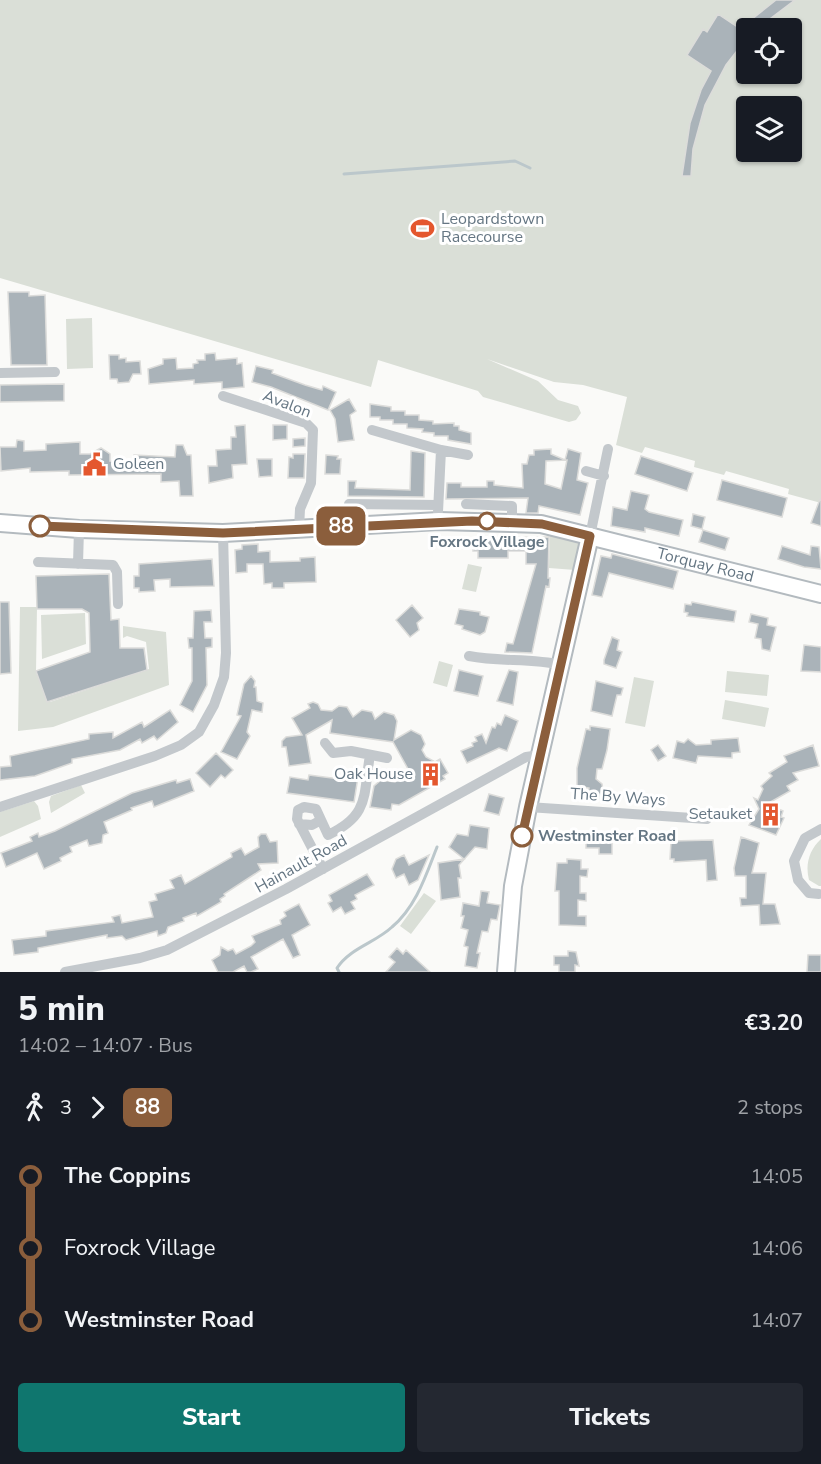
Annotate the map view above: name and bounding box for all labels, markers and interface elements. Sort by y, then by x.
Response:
map controls [736,18,802,162]
button: locate [736,18,802,84]
button: layers [736,96,802,162]
place label: Leopardstown Racecourse [441,208,544,248]
sports icon: Leopardstown Racecourse [410,215,436,241]
street label: Avalon [260,385,314,423]
public building icon: Goleen [82,451,108,477]
place label: Goleen [113,453,164,475]
line badge: 88 [314,506,368,546]
text: 88 [328,512,354,540]
marker: Foxrock Village [478,512,496,530]
unlabelled marker [29,515,51,537]
place label: Foxrock Village [429,531,545,553]
street label: Torquay Road [654,542,756,588]
building icon: Oak House [418,761,444,787]
place label: Oak House [334,763,413,785]
street label: The By Ways [570,783,666,811]
building icon: Setauket [757,801,783,827]
place label: Setauket [689,803,752,825]
marker: Westminster Road [511,825,533,847]
place label: Westminster Road [538,825,676,847]
street label: Hainault Road [251,830,351,898]
text: 5 min [18,987,105,1032]
text: €3.20 [745,1008,803,1038]
text: 14:02 – 14:07 · Bus [18,1032,193,1059]
icon: walk [18,1091,51,1124]
icon: forward [81,1091,114,1124]
text: 88 [135,1093,160,1121]
text: 3 [60,1094,72,1121]
text: 2 stops [737,1094,803,1121]
text: The Coppins [64,1161,191,1191]
text: 14:05 [750,1163,803,1190]
text: Foxrock Village [64,1233,216,1263]
text: 14:06 [750,1235,803,1262]
text: Westminster Road [64,1305,254,1335]
text: 14:07 [750,1307,803,1334]
button: Start [18,1383,405,1452]
button: Tickets [417,1383,803,1452]

